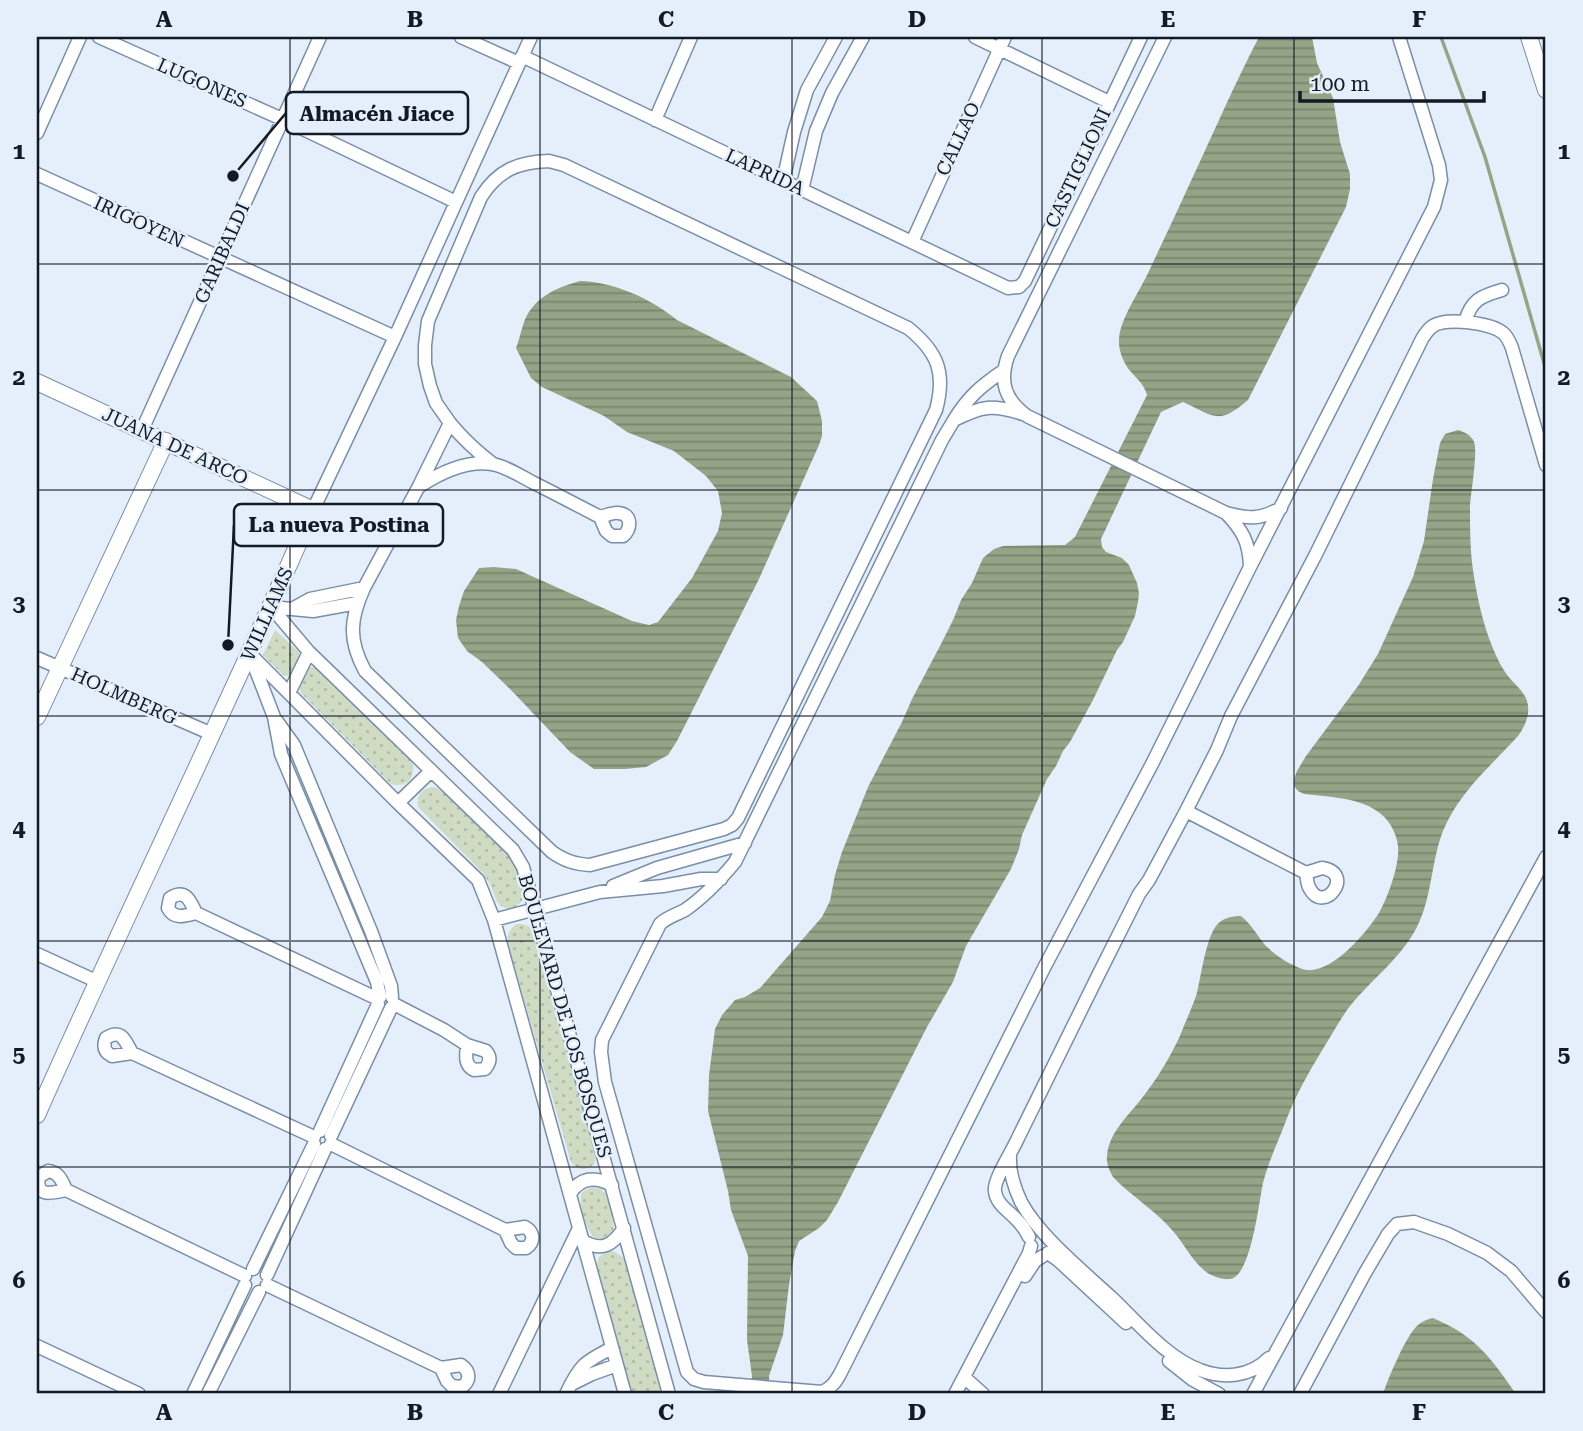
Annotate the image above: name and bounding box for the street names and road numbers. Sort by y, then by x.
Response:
street label: LUGONES [154,53,250,113]
street label: CALLAO [931,99,985,179]
street label: CASTIGLIONI [1040,104,1116,232]
street label: LAPRIDA [722,144,809,201]
street label: IRIGOYEN [90,191,188,253]
street label: GARIBALDI [190,199,254,307]
street label: JUANA DE ARCO [98,402,252,490]
street label: WILLIAMS [236,564,298,664]
street label: HOLMBERG [67,662,181,730]
street label: BOULEVARD DE LOS BOSQUES [513,872,617,1160]

